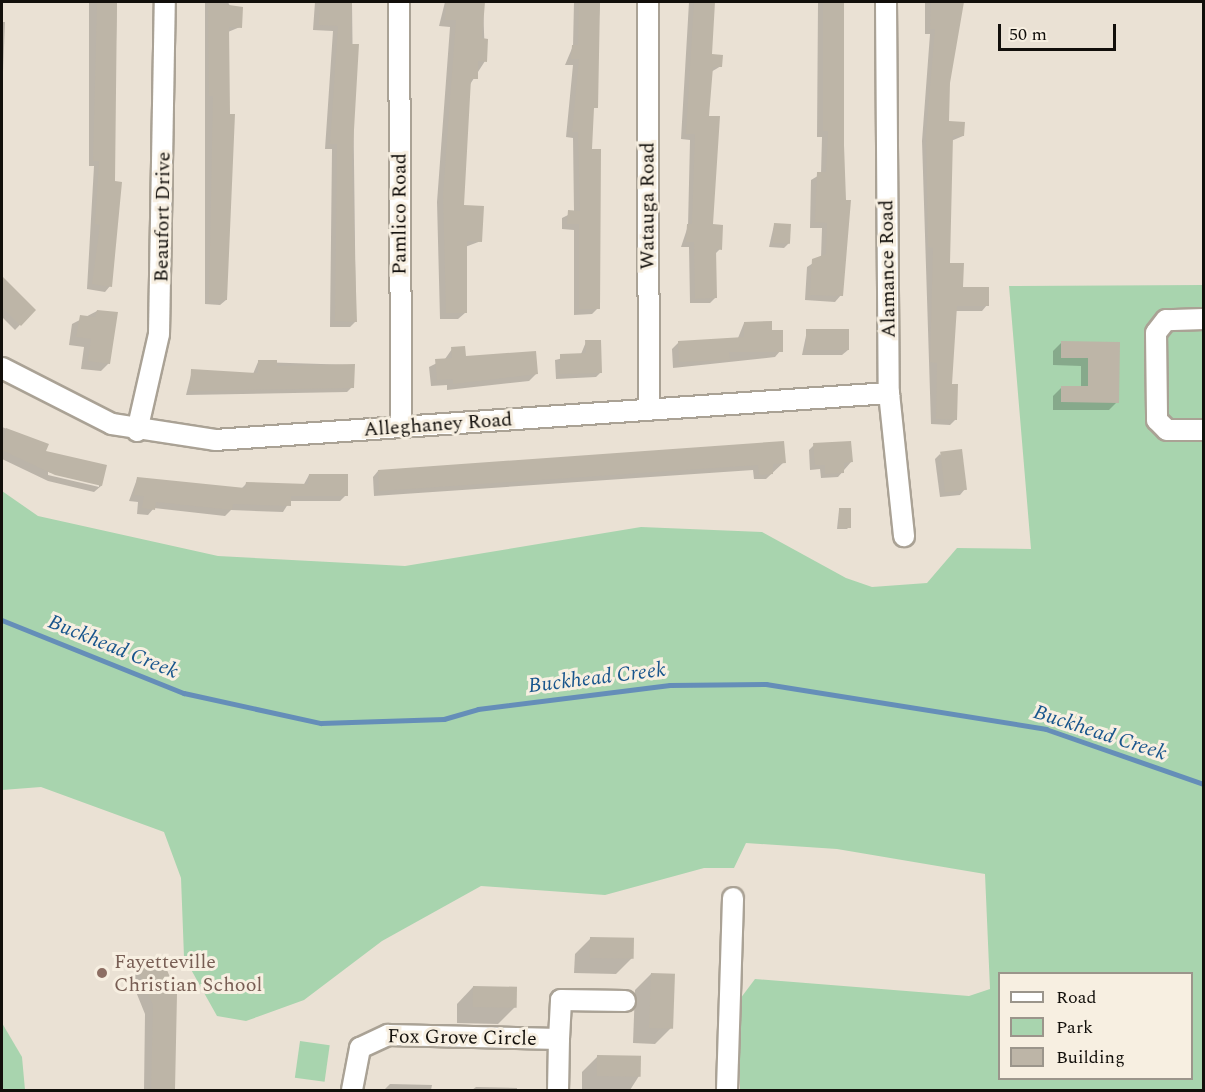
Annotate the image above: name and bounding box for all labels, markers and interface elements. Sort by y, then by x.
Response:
scale bar [1001,12,1120,50]
text: 50 m [1009,21,1047,48]
street label: Watauga Road [636,142,660,270]
street label: Beaufort Drive [150,151,176,283]
street label: Pamlico Road [388,153,412,275]
street label: Alamance Road [875,200,901,338]
street label: Alleghaney Road [363,408,513,442]
water label: Buckhead Creek [44,609,182,685]
water label: Buckhead Creek [527,657,667,699]
water label: Buckhead Creek [1030,700,1170,766]
place label: Fayetteville Christian School [114,950,262,997]
marker: Fayetteville Christian School [95,966,109,980]
legend [998,972,1193,1080]
text: Road [1056,984,1097,1011]
text: Park [1056,1014,1093,1041]
street label: Fox Grove Circle [387,1025,537,1051]
text: Building [1056,1044,1125,1071]

